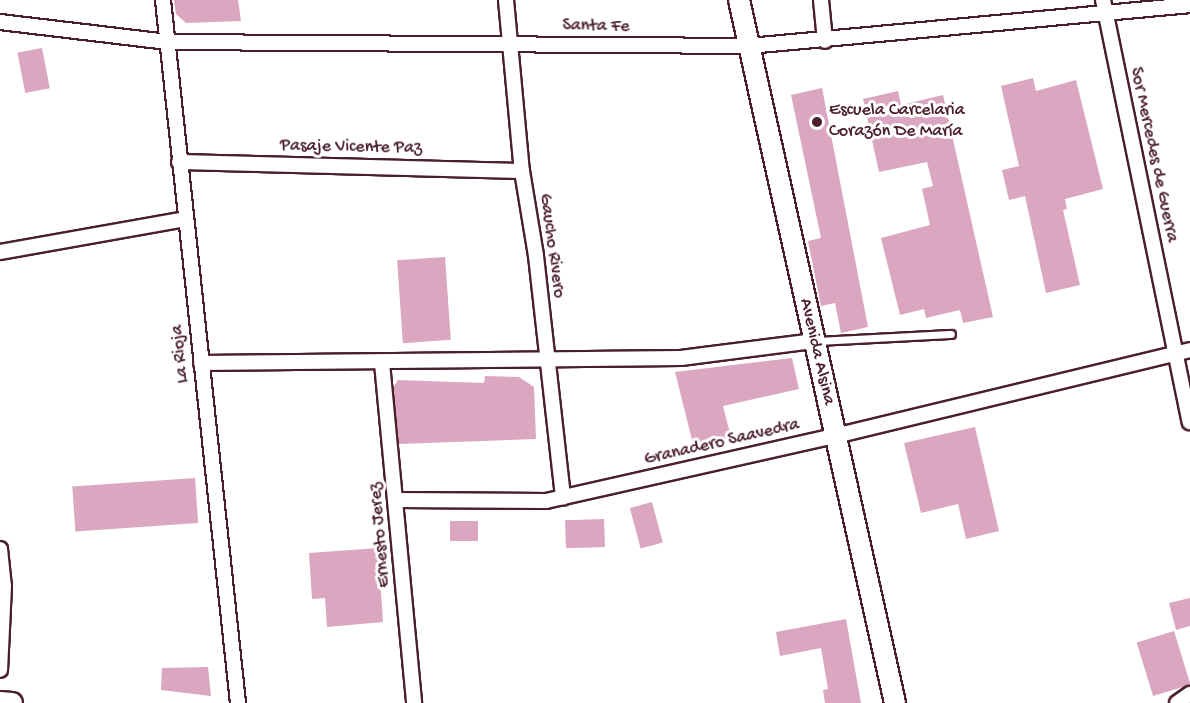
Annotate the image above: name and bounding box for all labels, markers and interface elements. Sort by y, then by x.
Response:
street label: Santa Fe [562,16,630,38]
street label: Sor Mercedes de Guerra [1124,65,1182,245]
place label: Escuela Carcelaria Corazón De María [829,101,965,144]
marker: Escuela Carcelaria Corazón De María [810,115,824,129]
street label: Pasaje Vicente Paz [280,136,422,160]
street label: Gaucho Rivero [533,192,569,300]
street label: Avenida Alsina [793,297,839,407]
street label: La Rioja [167,324,195,384]
street label: Granadero Saavedra [642,415,802,471]
street label: Ernesto Jerez [366,482,396,588]

